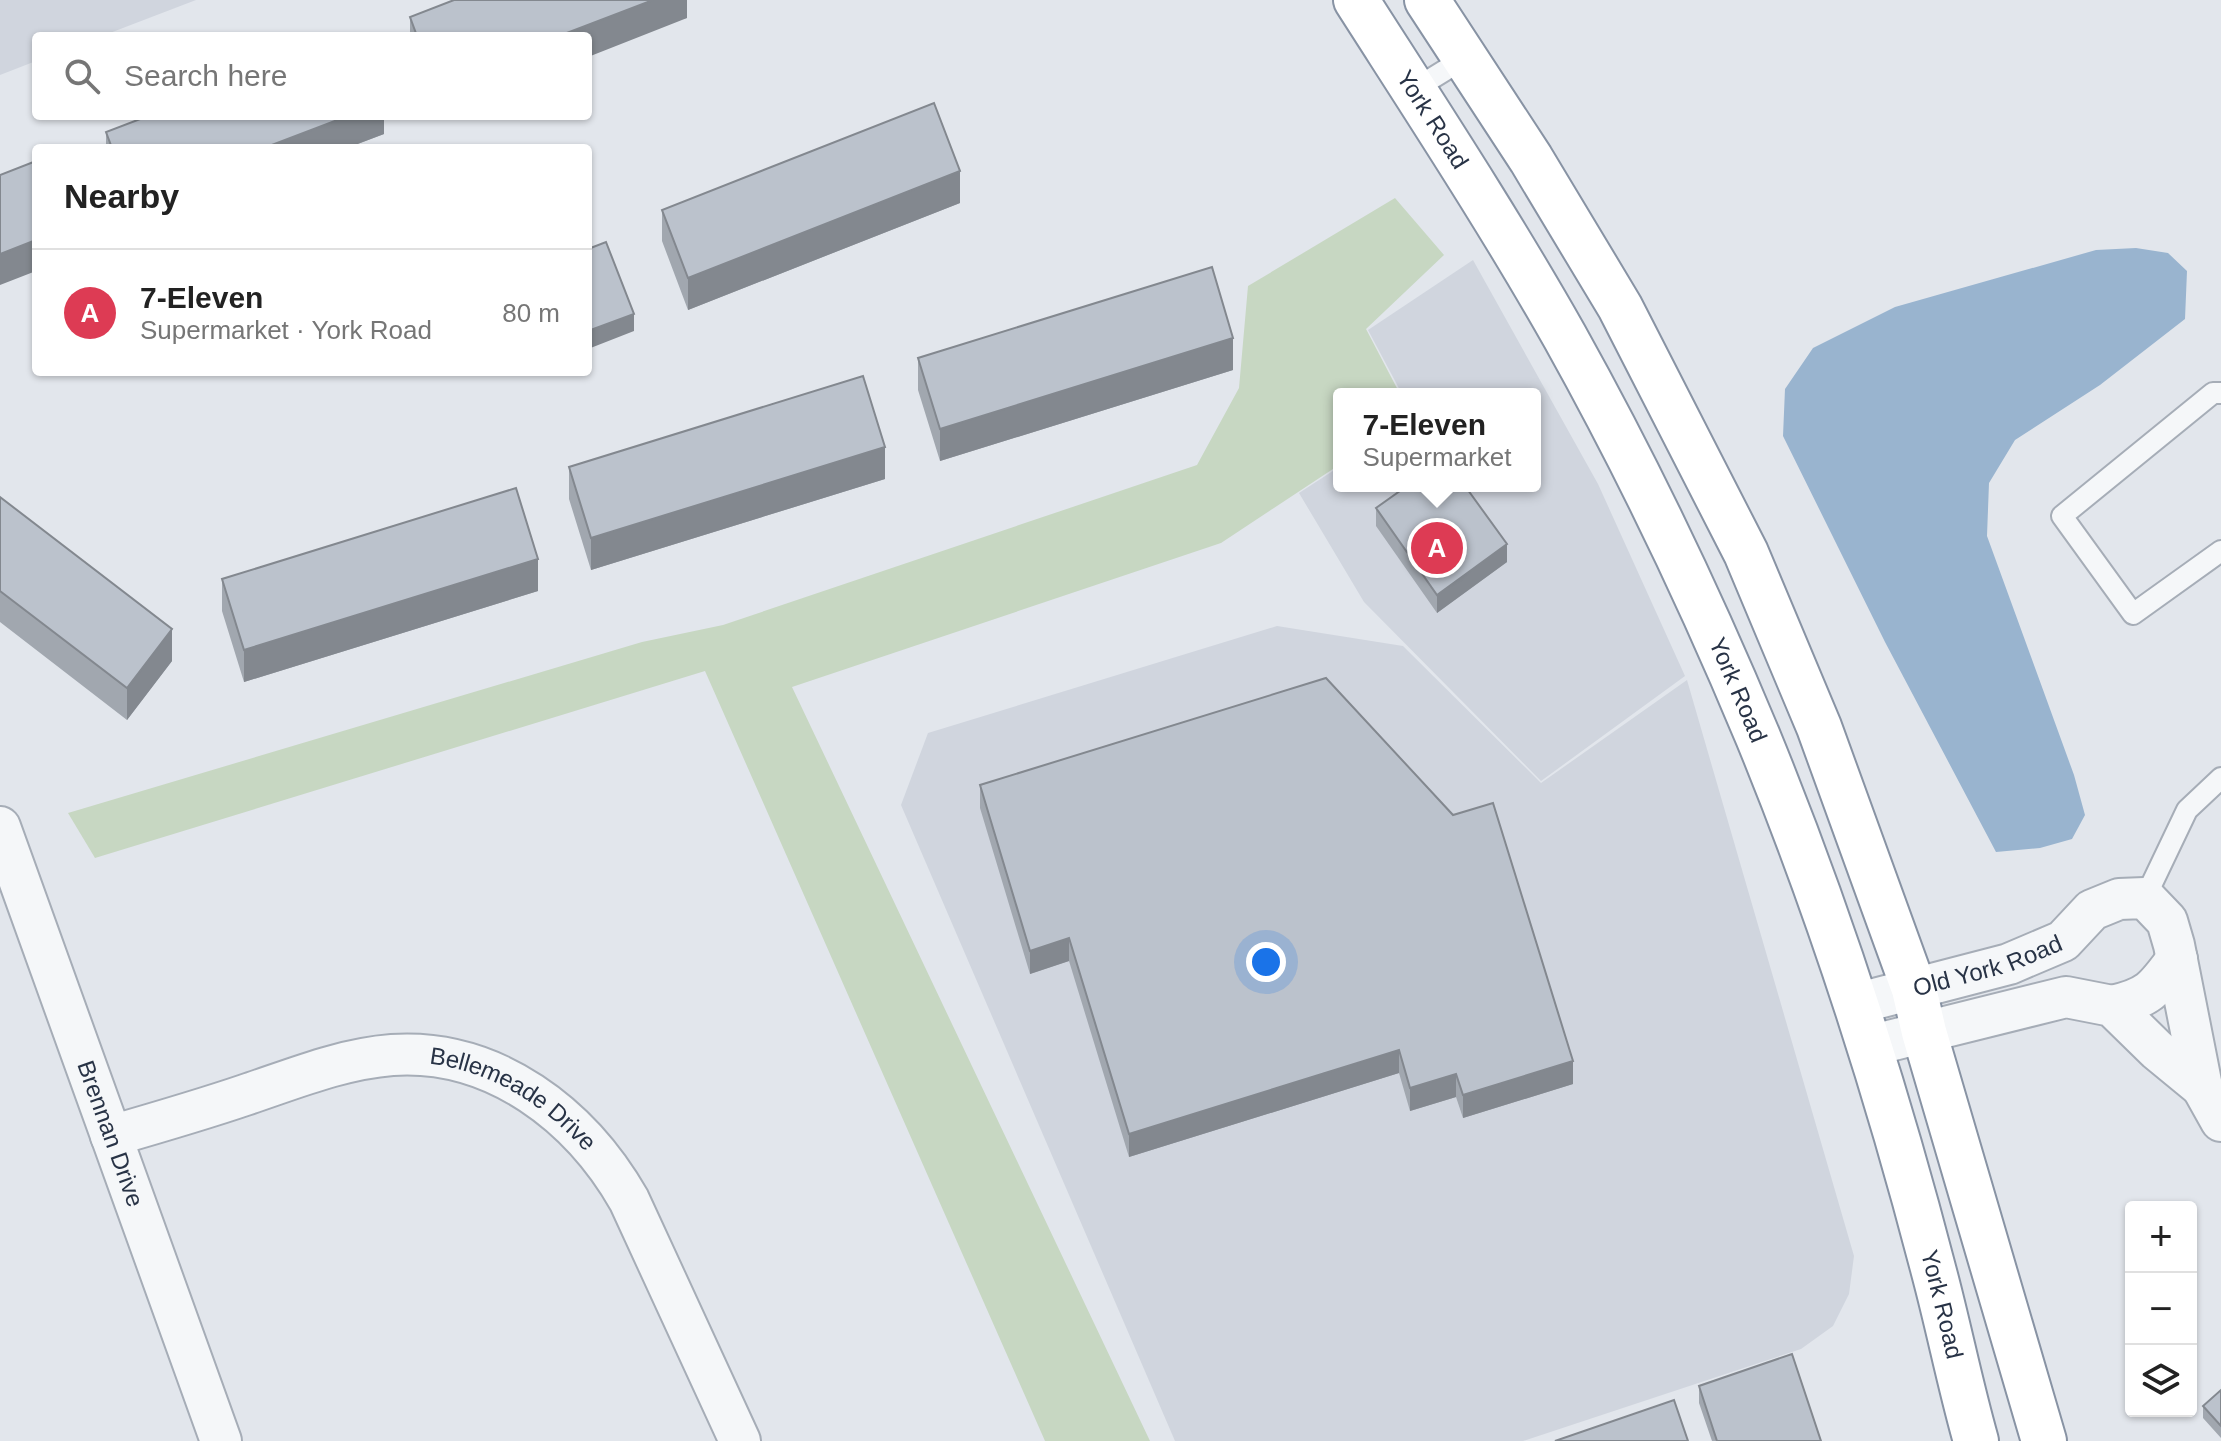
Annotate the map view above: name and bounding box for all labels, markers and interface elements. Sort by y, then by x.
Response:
search box [32,32,592,120]
icon: search [60,54,104,98]
text: Search here [124,59,287,92]
street label: York Road [1392,65,1474,173]
text: Nearby [64,177,179,215]
text: 7-Eleven [140,281,263,314]
text: A [81,298,99,328]
text: 80 m [502,298,560,328]
text: Supermarket · York Road [140,315,432,345]
popup [1333,388,1541,492]
text: 7-Eleven [1363,408,1486,441]
text: Supermarket [1363,442,1511,472]
pin: A [1411,518,1463,578]
street label: York Road [1704,633,1773,746]
street label: Old York Road [1910,929,2066,1001]
your location [1246,942,1286,982]
street label: Bellemeade Drive [428,1042,602,1156]
street label: Brennan Drive [72,1057,150,1210]
map controls [2125,1201,2197,1417]
button: + [2125,1201,2197,1273]
street label: York Road [1916,1247,1969,1361]
button: − [2125,1273,2197,1345]
button: layers [2125,1345,2197,1417]

